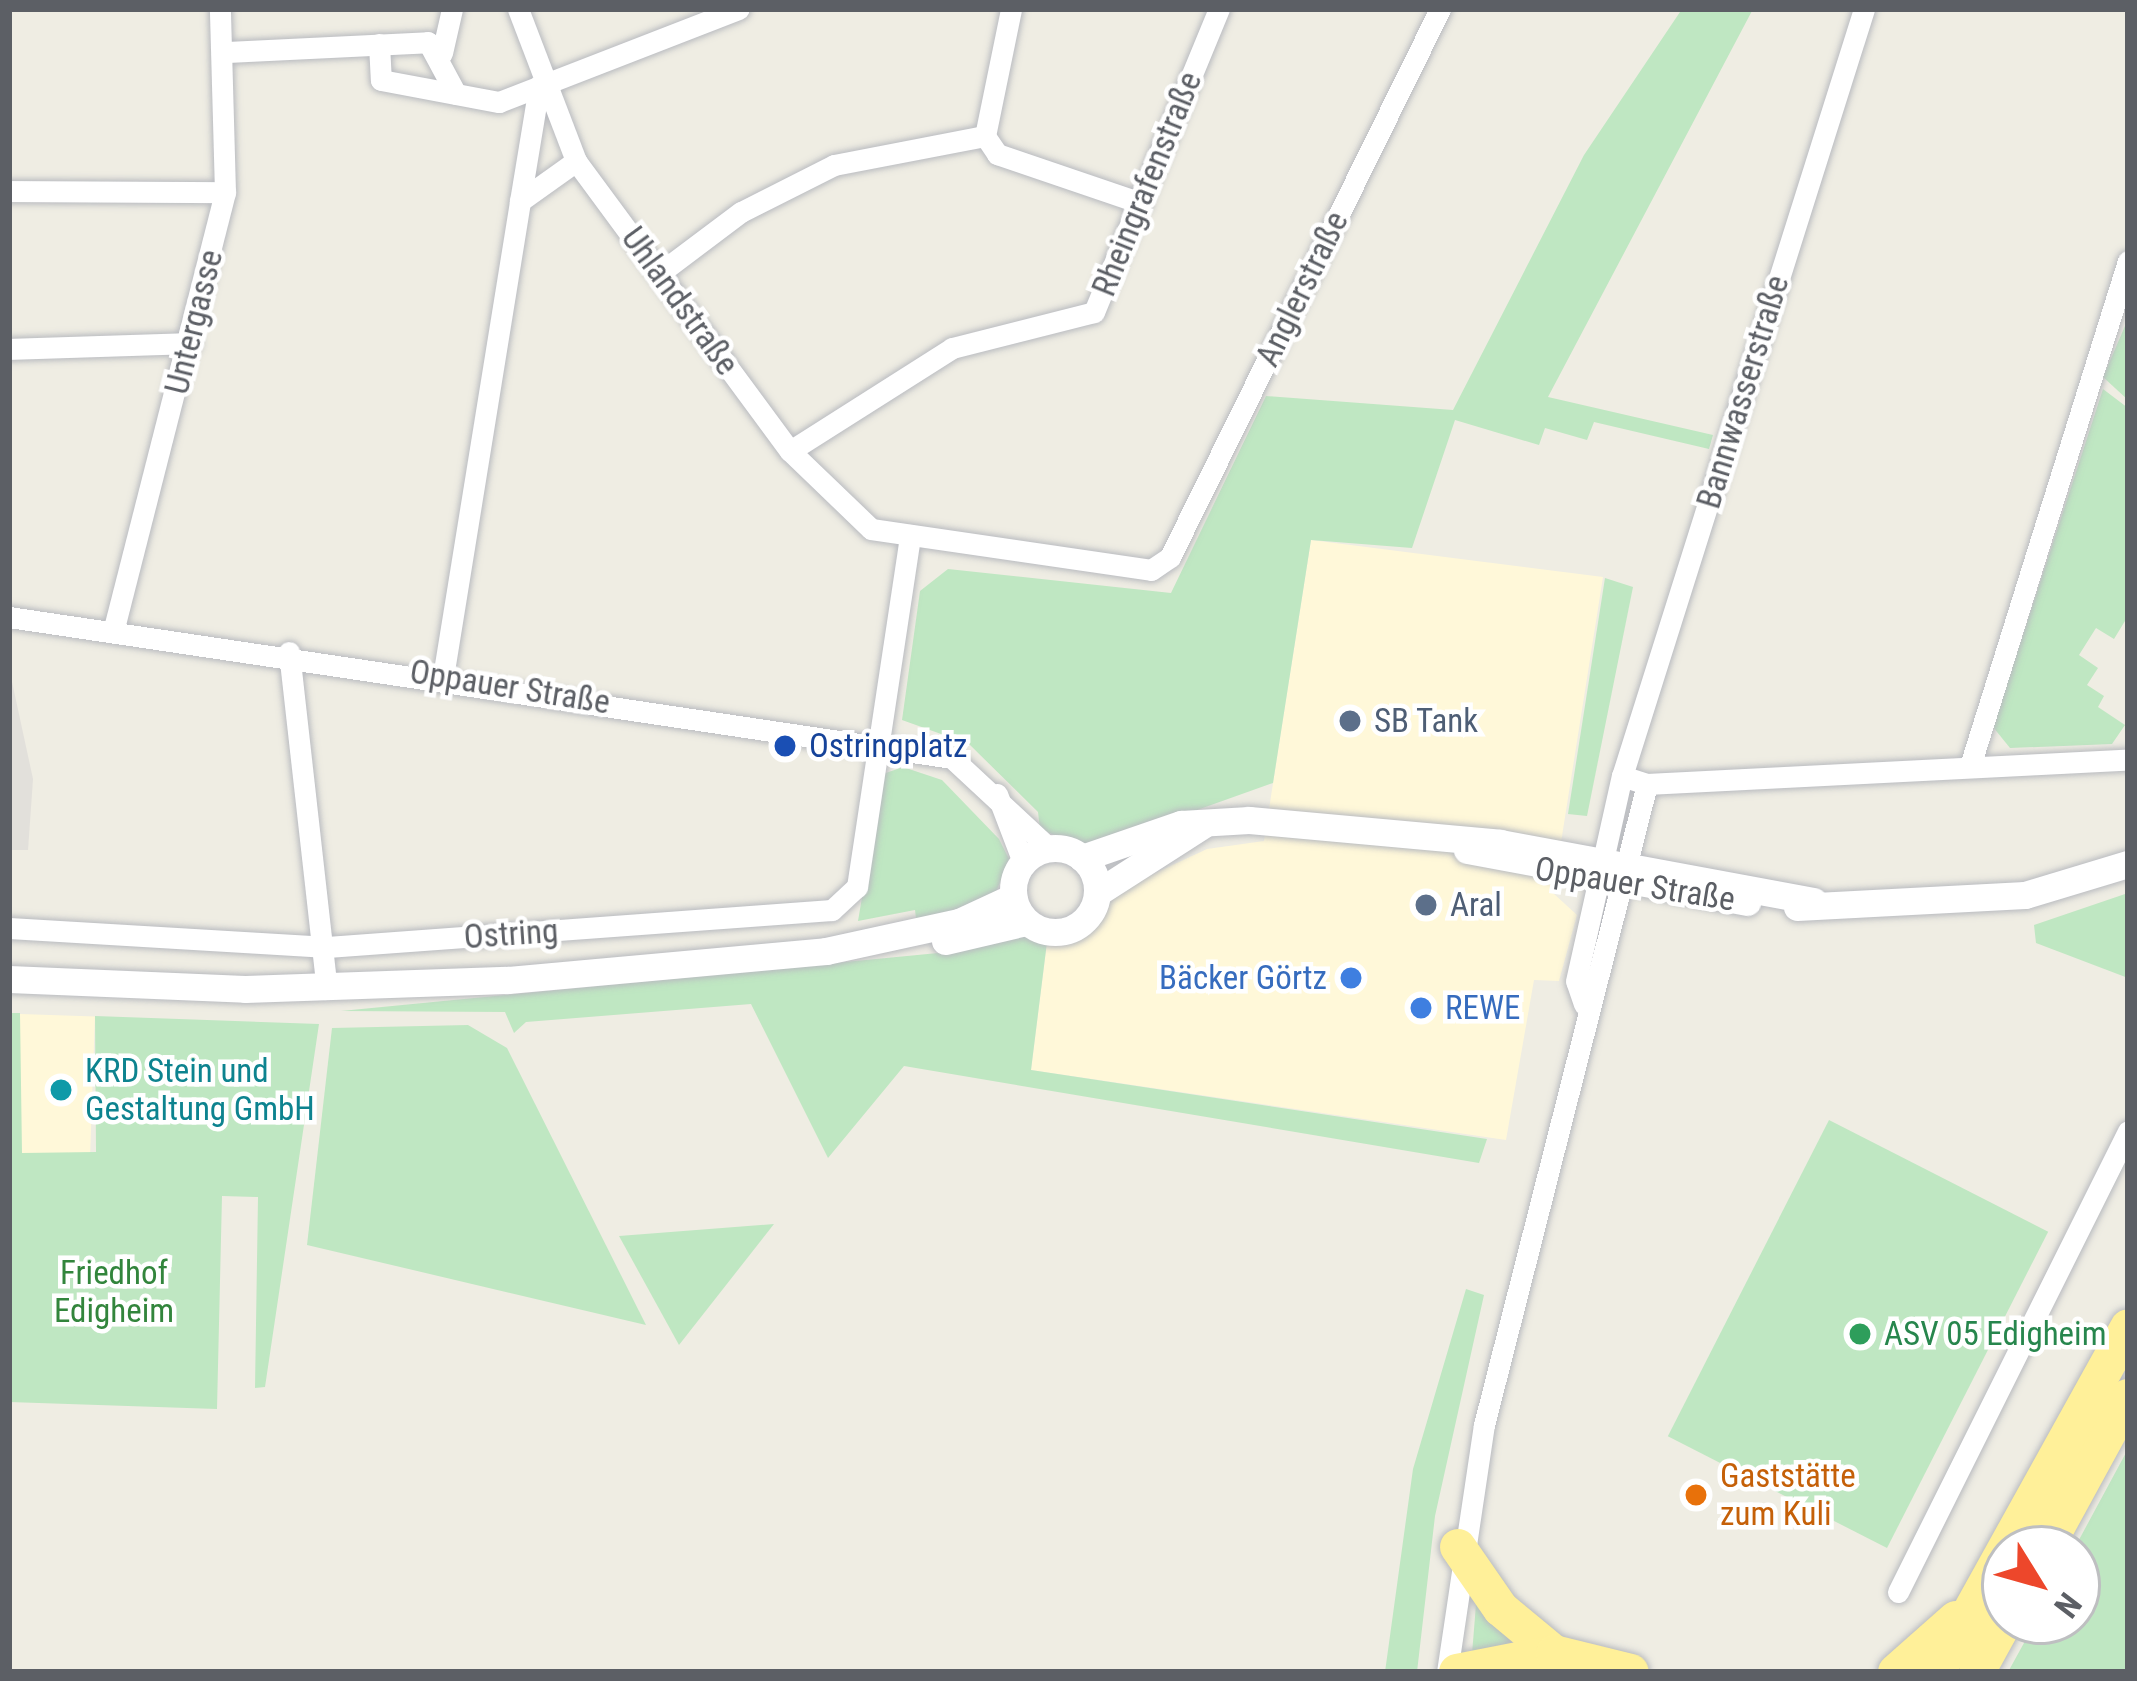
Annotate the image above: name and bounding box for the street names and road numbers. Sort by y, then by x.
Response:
street label: Rheingrafenstraße [1084,66,1210,302]
street label: Anglerstraße [1248,205,1356,373]
street label: Uhlandstraße [613,219,747,383]
street label: Untergasse [157,246,231,398]
street label: Bannwasserstraße [1689,271,1797,513]
street label: Oppauer Straße [407,652,613,722]
street label: Oppauer Straße [1532,849,1738,919]
street label: Ostring [462,911,560,957]

